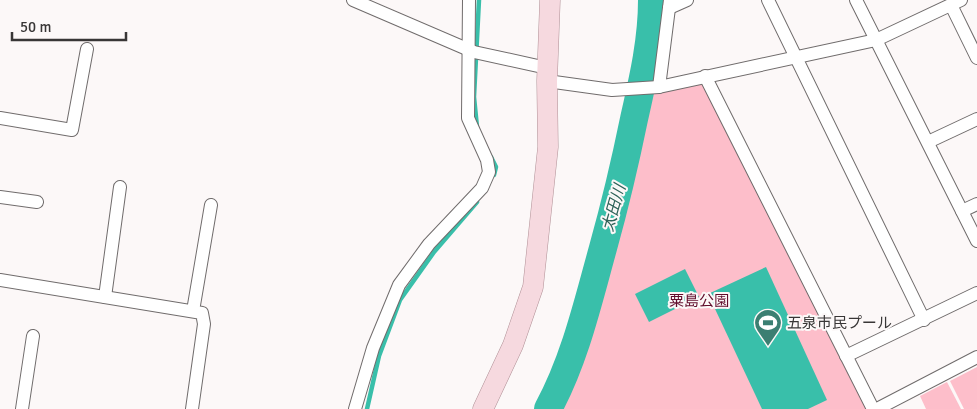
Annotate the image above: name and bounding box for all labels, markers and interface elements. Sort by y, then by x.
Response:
scale bar [12,10,126,42]
text: 50 m [20,18,51,36]
water label: 太田川 [598,180,631,234]
park label: 粟島公園 [669,292,729,310]
sports icon: 五泉市民プール [753,308,783,347]
place label: 五泉市民プール [787,314,892,332]

